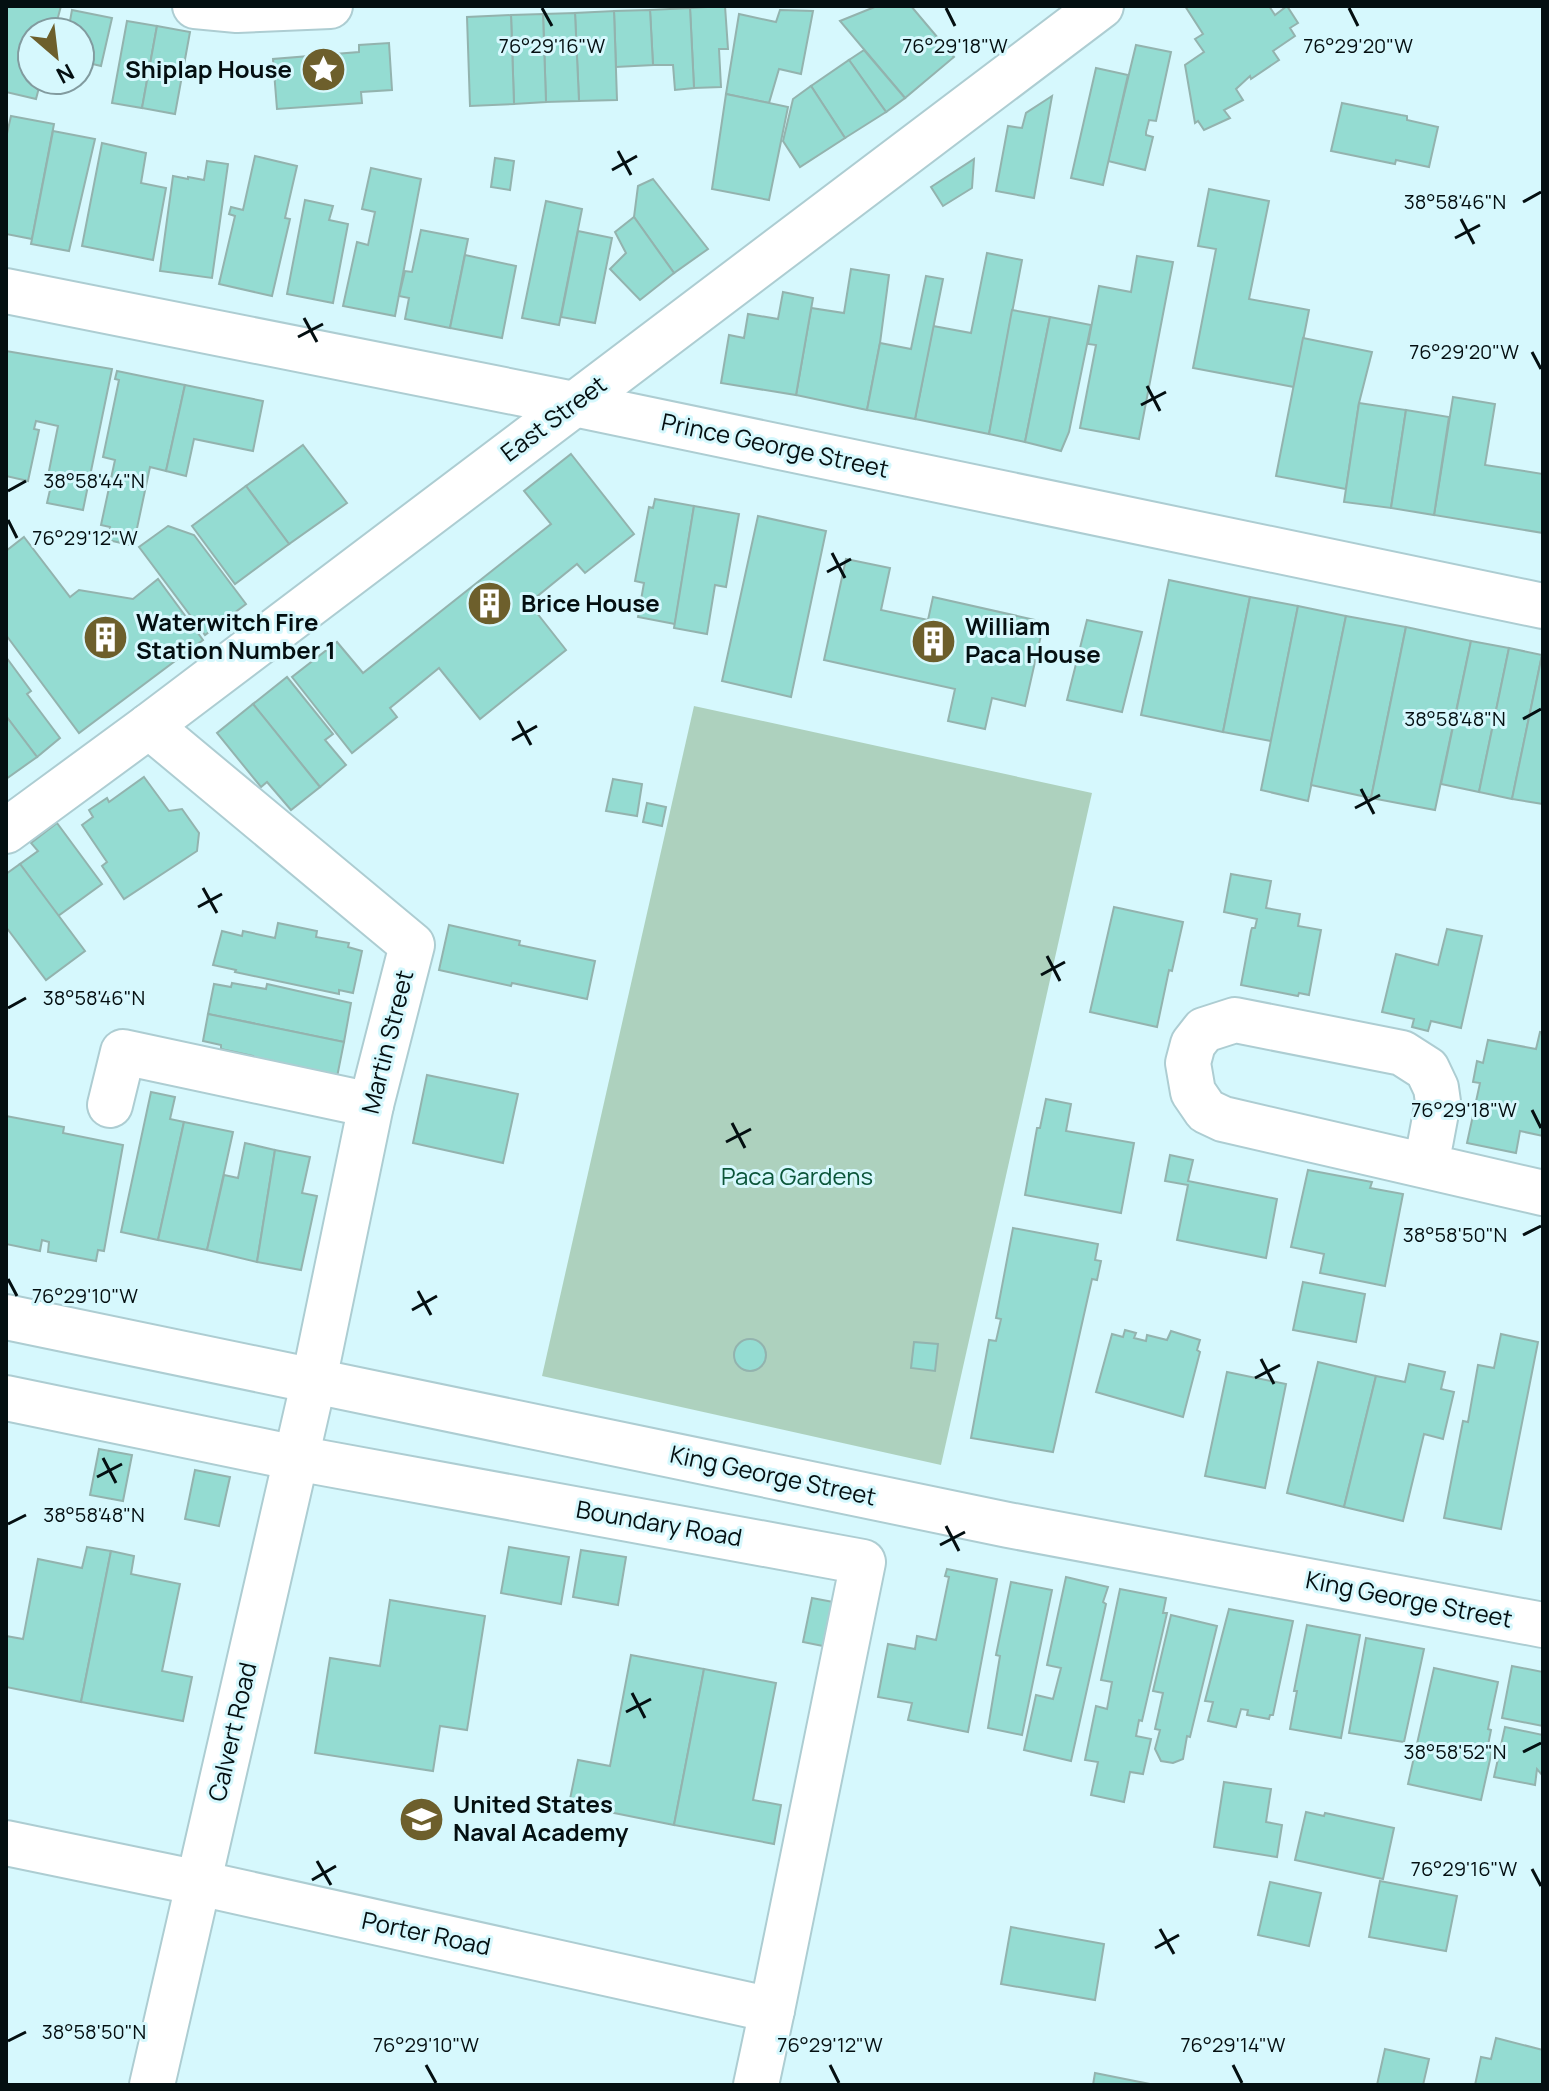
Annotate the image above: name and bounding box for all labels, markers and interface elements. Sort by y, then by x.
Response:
north arrow [16,16,96,96]
text: 76°29'16"W [499,32,605,59]
text: 76°29'18"W [902,32,1008,59]
text: 76°29'20"W [1303,32,1413,59]
place icon: Shiplap House [299,46,347,94]
place label: Shiplap House [125,52,292,85]
text: N [51,57,79,91]
text: 38°58'46"N [1404,188,1506,215]
text: 76°29'20"W [1409,338,1519,365]
street label: East Street [493,367,613,468]
street label: Prince George Street [659,404,892,485]
text: 38°58'44"N [43,467,145,494]
text: 76°29'12"W [32,524,138,551]
building icon: Brice House [466,580,514,628]
place label: Brice House [521,586,660,619]
place label: Waterwitch Fire Station Number 1 [136,605,336,666]
place label: William Paca House [965,609,1101,670]
building icon: Waterwitch Fire Station Number 1 [81,613,129,661]
building icon: William Paca House [910,617,958,665]
text: 38°58'48"N [1404,705,1506,732]
street label: Martin Street [353,966,420,1117]
text: 38°58'46"N [43,984,145,1011]
text: 76°29'18"W [1411,1096,1517,1123]
park label: Paca Gardens [721,1159,873,1192]
text: 38°58'50"N [1403,1221,1507,1248]
text: 76°29'10"W [32,1282,138,1309]
street label: King George Street [667,1437,879,1512]
street label: Boundary Road [574,1492,745,1553]
text: 38°58'48"N [43,1501,145,1528]
street label: King George Street [1303,1562,1515,1635]
street label: Calvert Road [200,1659,264,1804]
text: 38°58'52"N [1403,1738,1507,1765]
place label: United States Naval Academy [453,1787,629,1848]
school or university icon: United States Naval Academy [398,1795,446,1843]
text: 76°29'16"W [1411,1855,1517,1882]
street label: Porter Road [359,1903,494,1962]
text: 38°58'50"N [42,2018,146,2045]
text: 76°29'10"W [373,2031,479,2058]
text: 76°29'12"W [777,2031,883,2058]
text: 76°29'14"W [1180,2031,1286,2058]

